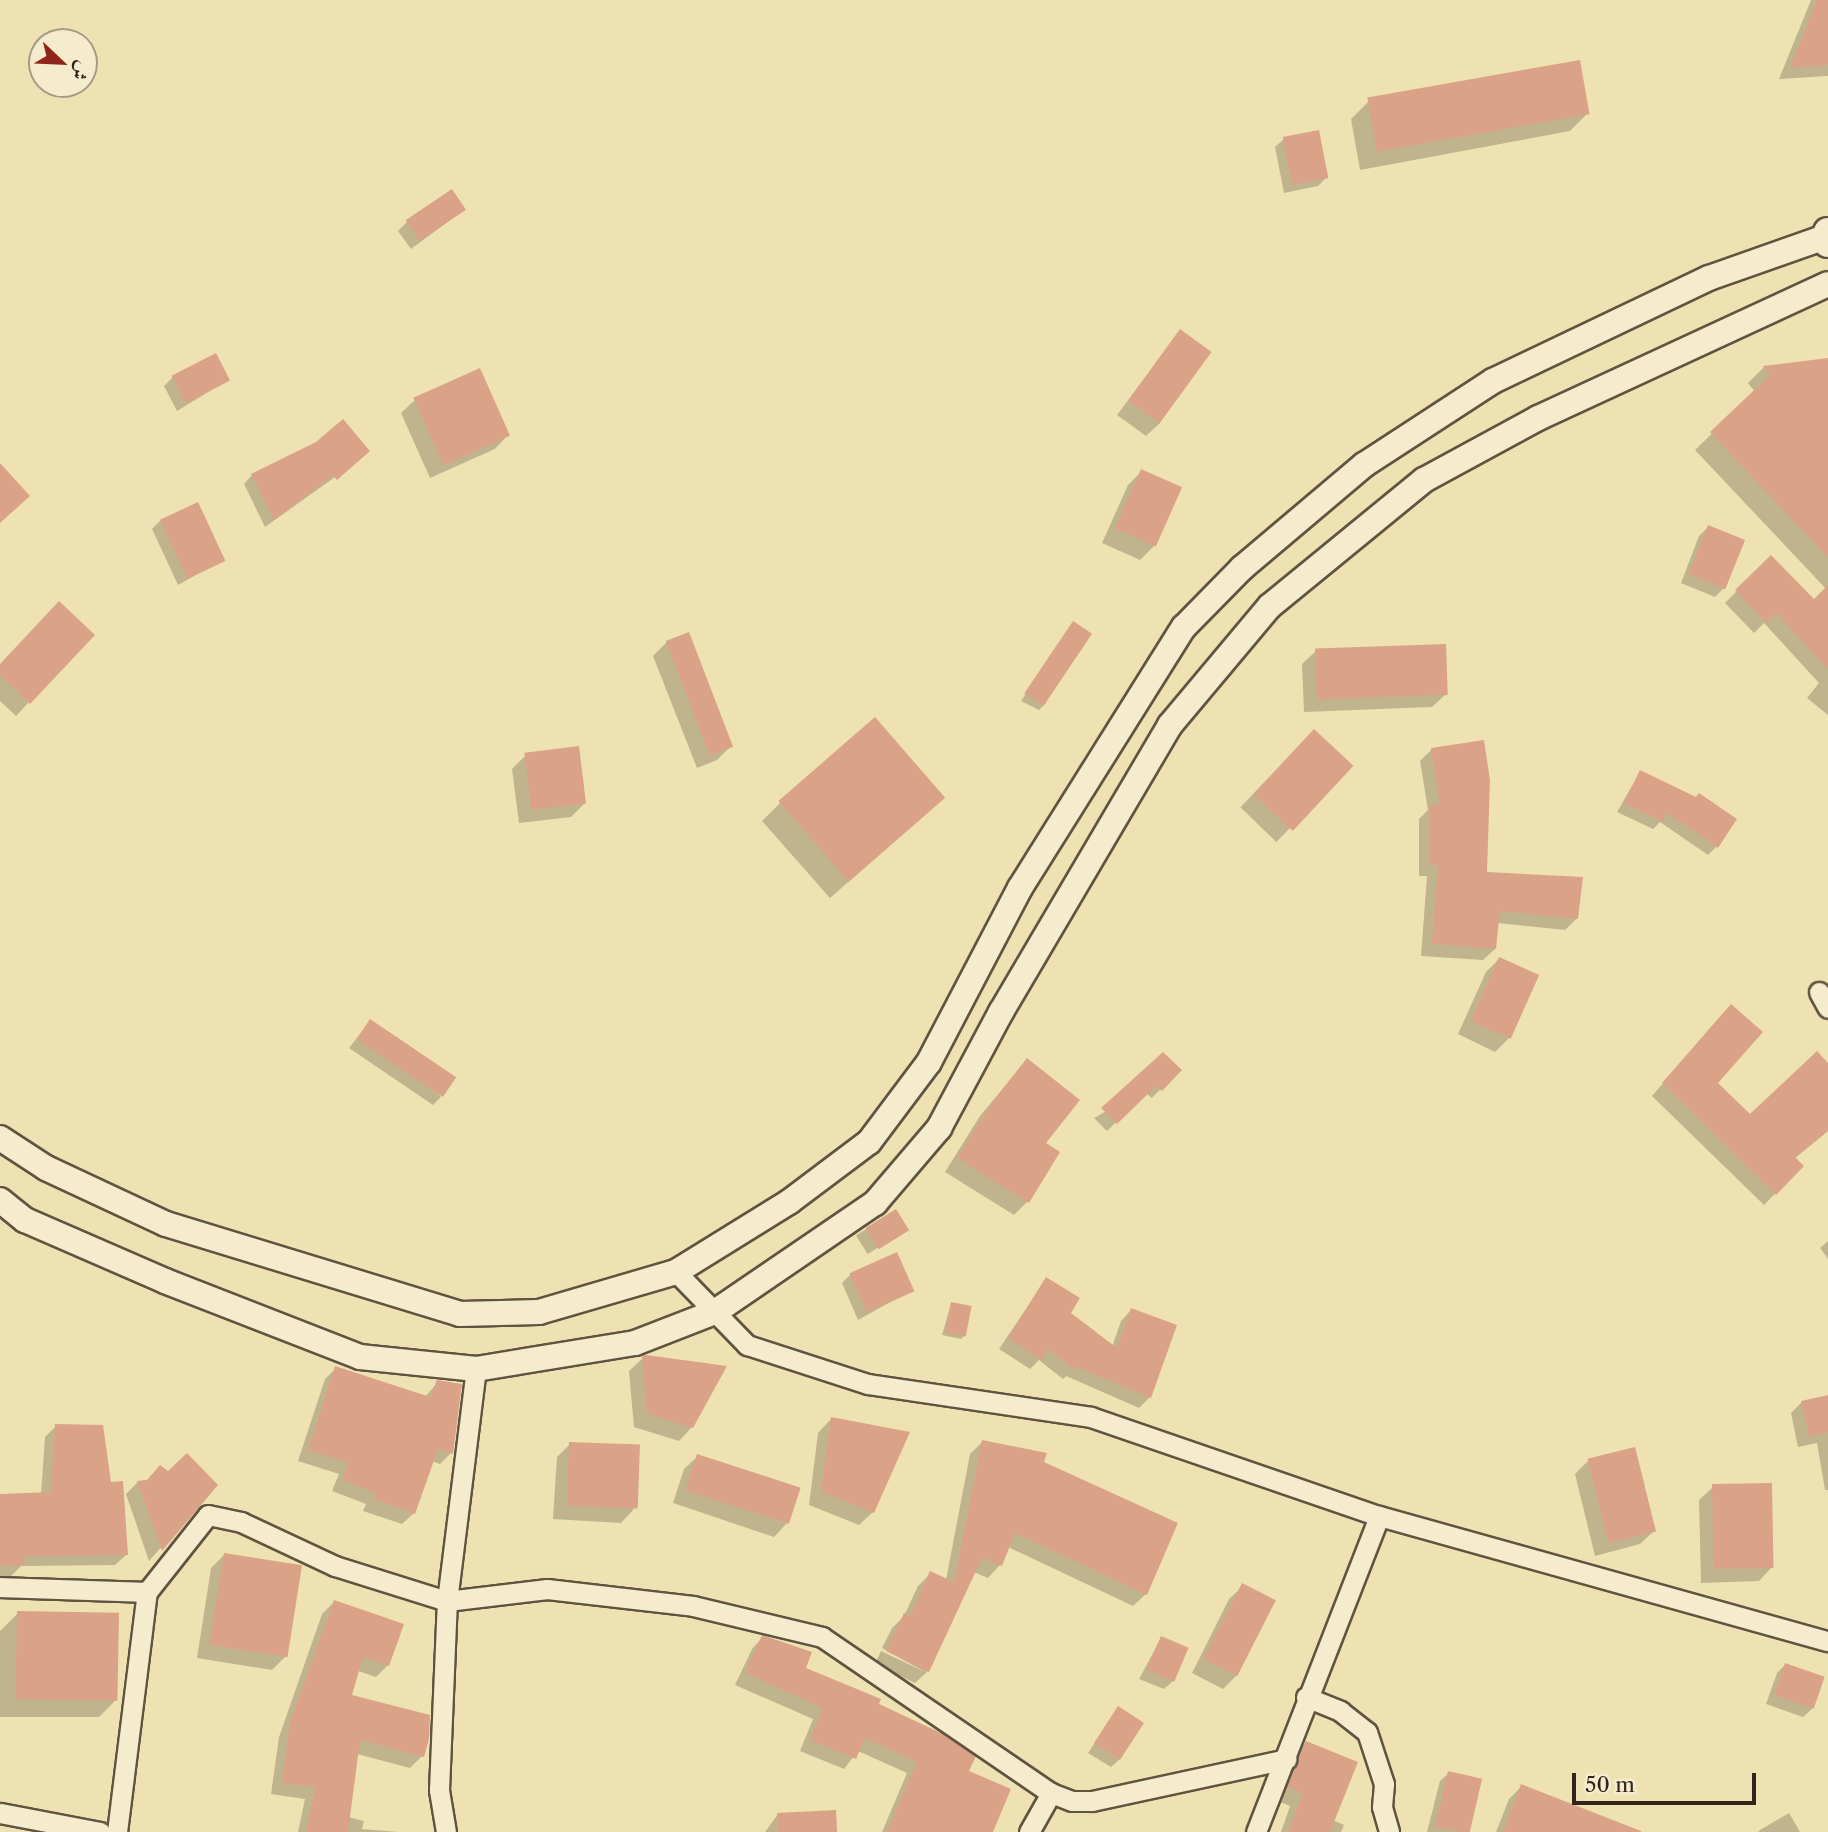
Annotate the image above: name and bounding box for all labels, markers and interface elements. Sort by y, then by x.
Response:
north arrow [28,28,98,98]
text: ش [67,57,95,84]
scale bar [1576,1758,1760,1802]
text: 50 m [1585,1772,1635,1797]

